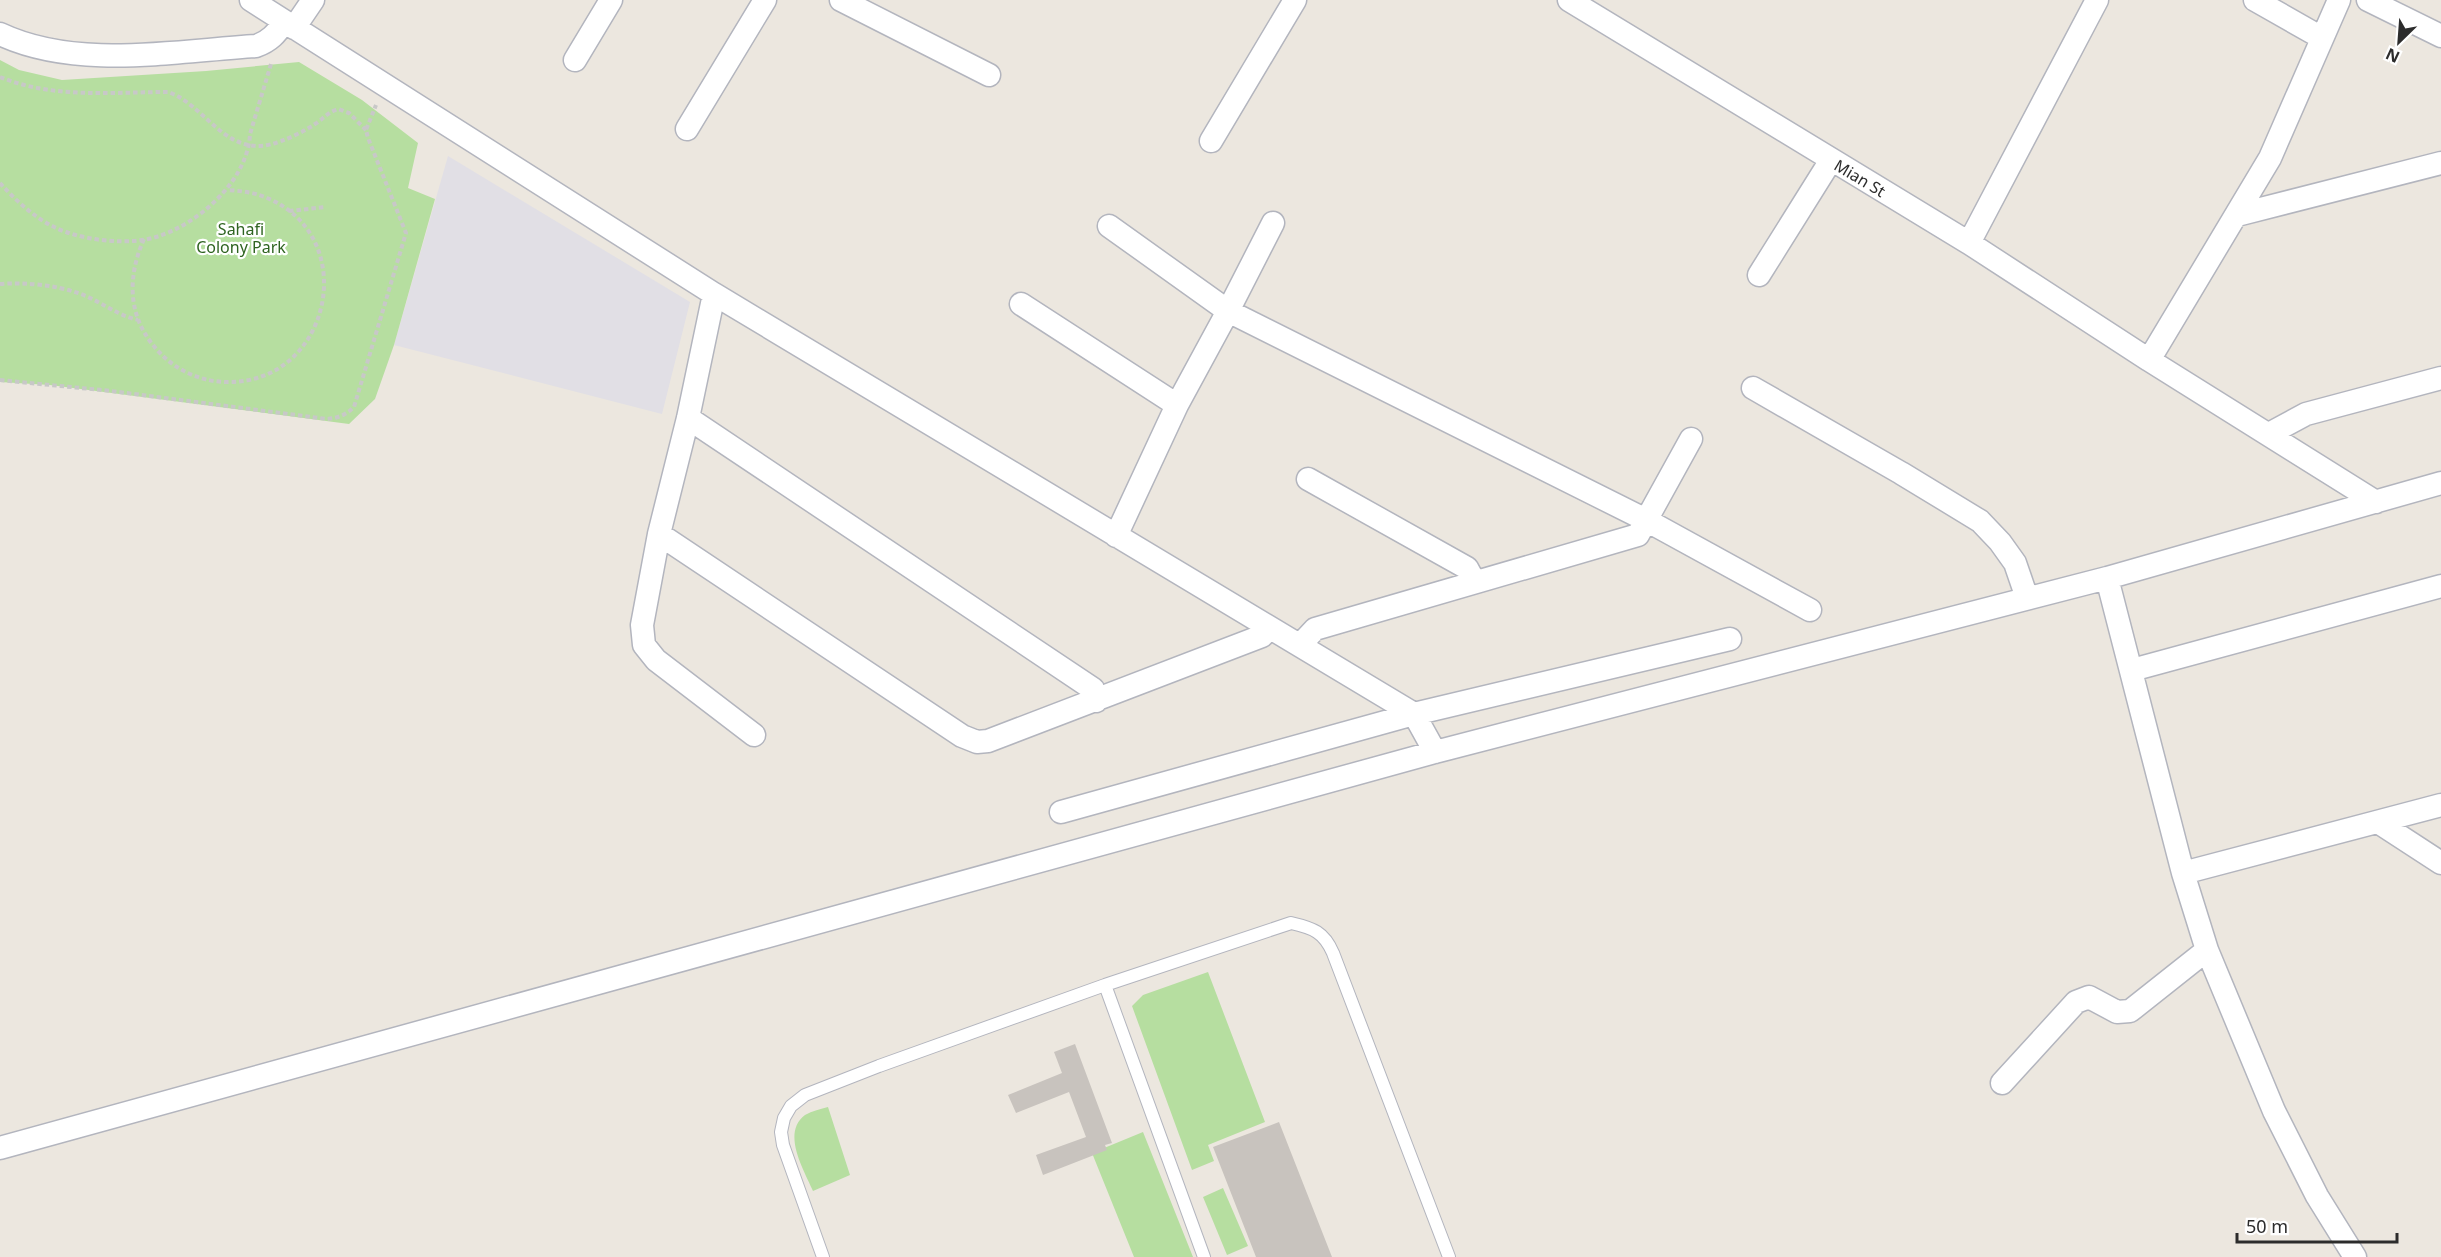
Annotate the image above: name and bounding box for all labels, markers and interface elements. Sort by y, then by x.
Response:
north arrow [2369,12,2429,72]
text: N [2382,43,2403,68]
street label: Mian St [1830,154,1890,202]
park label: Sahafi Colony Park [196,218,286,258]
scale bar [2237,1206,2398,1244]
text: 50 m [2246,1214,2288,1238]

